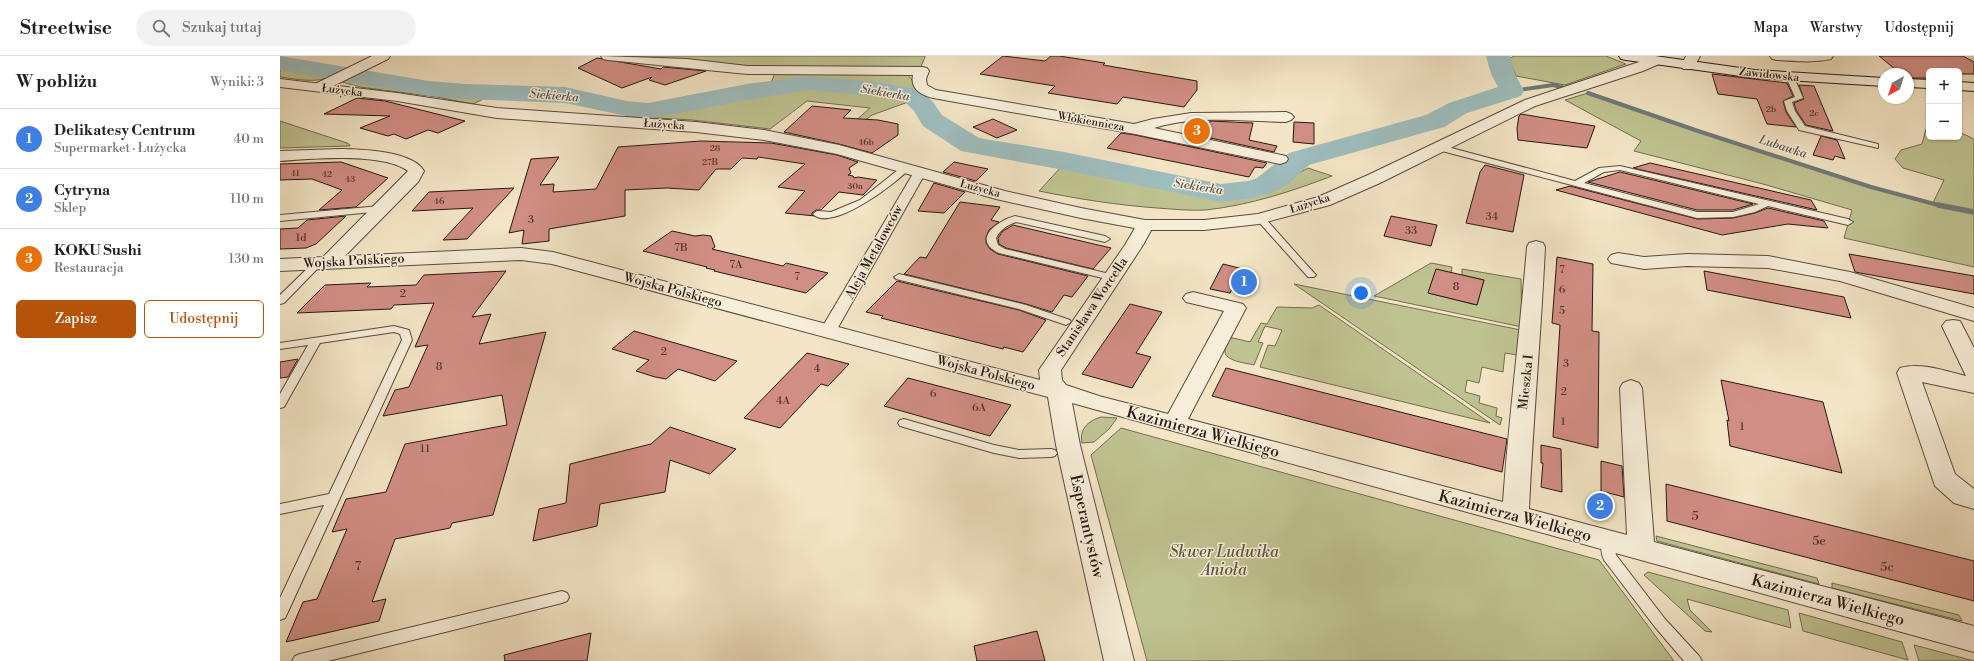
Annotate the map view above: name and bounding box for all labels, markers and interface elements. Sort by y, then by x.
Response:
search box [136,10,416,46]
text: Streetwise [20,16,112,40]
icon: search [150,17,172,39]
text: Szukaj tutaj [182,18,262,37]
text: Mapa [1753,19,1788,37]
text: Warstwy [1810,19,1863,37]
text: Udostępnij [1885,19,1954,37]
street label: Zawidowska [1738,65,1800,85]
north arrow [1878,68,1914,104]
map controls [1926,68,1962,140]
button: + [1926,68,1962,104]
text: W pobliżu [16,71,97,93]
text: Wyniki: 3 [210,74,264,90]
water label: Siekierka [859,81,911,105]
street label: Łużycka [321,82,364,101]
water label: Siekierka [529,86,580,106]
house number: 2b [1766,104,1776,115]
button: − [1926,104,1962,140]
house number: 2c [1809,108,1819,119]
street label: Włókiennicza [1056,109,1126,135]
pin: 3 [1184,116,1210,146]
street label: Łużycka [643,117,685,133]
text: Delikatesy Centrum [54,121,195,140]
text: 1 [26,131,32,147]
text: 40 m [234,131,264,147]
water label: Lubawka [1756,132,1809,162]
house number: 46b [858,137,874,148]
text: Supermarket · Łużycka [54,140,186,156]
house number: 28 [710,143,721,154]
house number: 27B [702,157,718,168]
house number: 41 [290,168,300,179]
house number: 42 [322,169,332,180]
house number: 43 [345,174,355,185]
water label: Siekierka [1172,176,1224,198]
street label: Łużycka [958,177,1002,201]
text: Cytryna [54,181,110,200]
house number: 30a [847,181,863,192]
text: 2 [25,191,33,207]
text: 110 m [230,191,264,207]
street label: Łużycka [1288,191,1332,217]
house number: 46 [434,196,445,207]
text: Sklep [54,200,86,216]
street label: Aleja Metalowców [841,201,907,303]
house number: 34 [1486,210,1499,224]
house number: 3 [528,213,534,227]
house number: 33 [1405,224,1417,238]
house number: 1d [296,231,307,245]
text: KOKU Sushi [54,241,142,260]
house number: 7B [674,241,688,255]
street label: Wojska Polskiego [302,250,405,272]
text: 3 [25,251,33,267]
text: 130 m [229,251,264,267]
street label: Stanisława Worcella [1053,254,1131,360]
house number: 7A [729,258,743,272]
text: Restauracja [54,260,124,276]
house number: 7 [1559,263,1565,277]
pin: 1 [1231,267,1257,297]
street label: Wojska Polskiego [621,269,724,311]
house number: 7 [794,270,800,284]
house number: 8 [1453,280,1460,294]
your location [1351,283,1371,303]
house number: 6 [1559,283,1566,297]
house number: 2 [400,287,406,301]
button: Zapisz [16,300,136,338]
button: Udostępnij [144,300,264,338]
house number: 5 [1559,304,1565,318]
house number: 2 [661,345,667,359]
street label: Wojska Polskiego [934,352,1037,394]
street label: Mieszka I [1515,353,1537,411]
house number: 3 [1563,357,1569,371]
house number: 8 [436,360,443,374]
house number: 4 [814,362,821,376]
house number: 2 [1561,385,1567,399]
house number: 6 [930,387,937,401]
house number: 4A [776,394,790,408]
house number: 6A [972,401,987,415]
street label: Kazimierza Wielkiego [1124,402,1282,462]
house number: 1 [1561,415,1566,429]
house number: 1 [1740,420,1745,434]
house number: 11 [420,442,430,456]
street label: Esperantystów [1065,472,1109,581]
street label: Kazimierza Wielkiego [1436,486,1594,546]
pin: 2 [1587,491,1613,521]
house number: 5 [1691,508,1699,524]
house number: 5e [1812,533,1826,549]
park label: Skwer Ludwika Anioła [1169,542,1279,580]
house number: 7 [355,558,362,574]
house number: 5c [1880,559,1894,575]
street label: Kazimierza Wielkiego [1749,570,1907,630]

